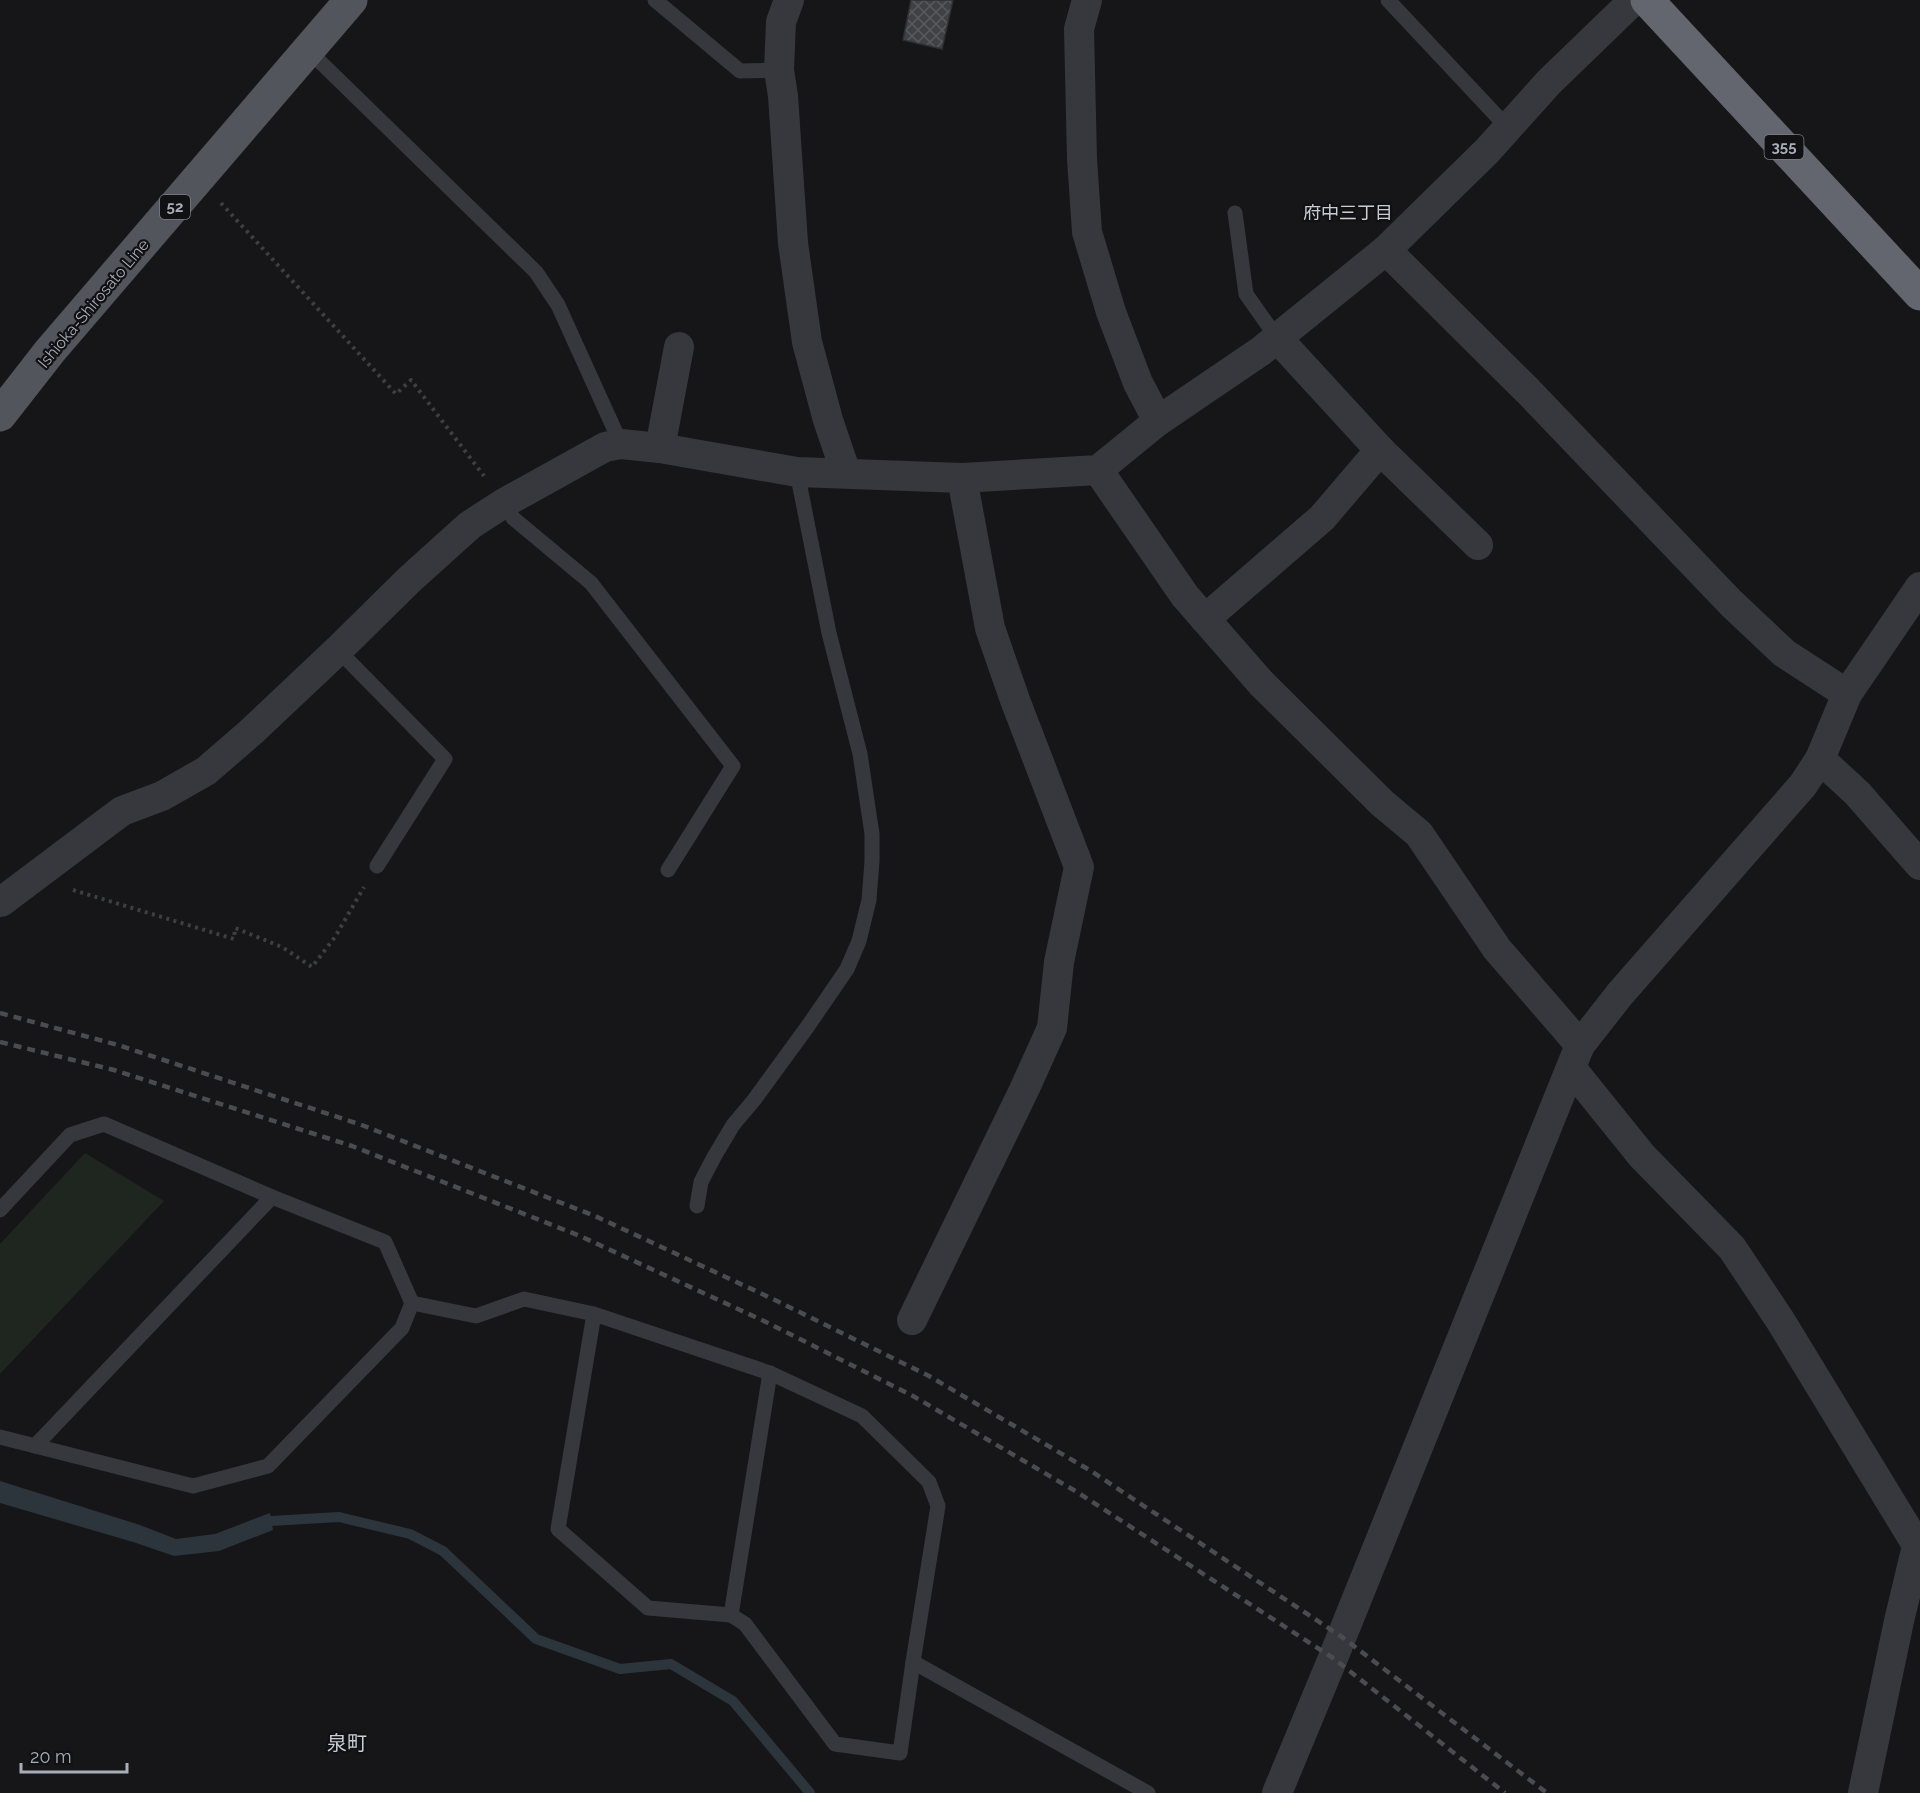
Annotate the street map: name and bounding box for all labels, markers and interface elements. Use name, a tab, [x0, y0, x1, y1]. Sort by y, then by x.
road number: 355	[1764, 135, 1804, 159]
road number: 52	[160, 195, 190, 219]
district label: 府中三丁目	[1303, 202, 1393, 223]
street label: Ishioka-Shirosato Line	[34, 235, 153, 371]
district label: 泉町	[327, 1731, 367, 1755]
scale bar	[21, 1736, 128, 1774]
text: 20 m	[30, 1746, 72, 1767]

